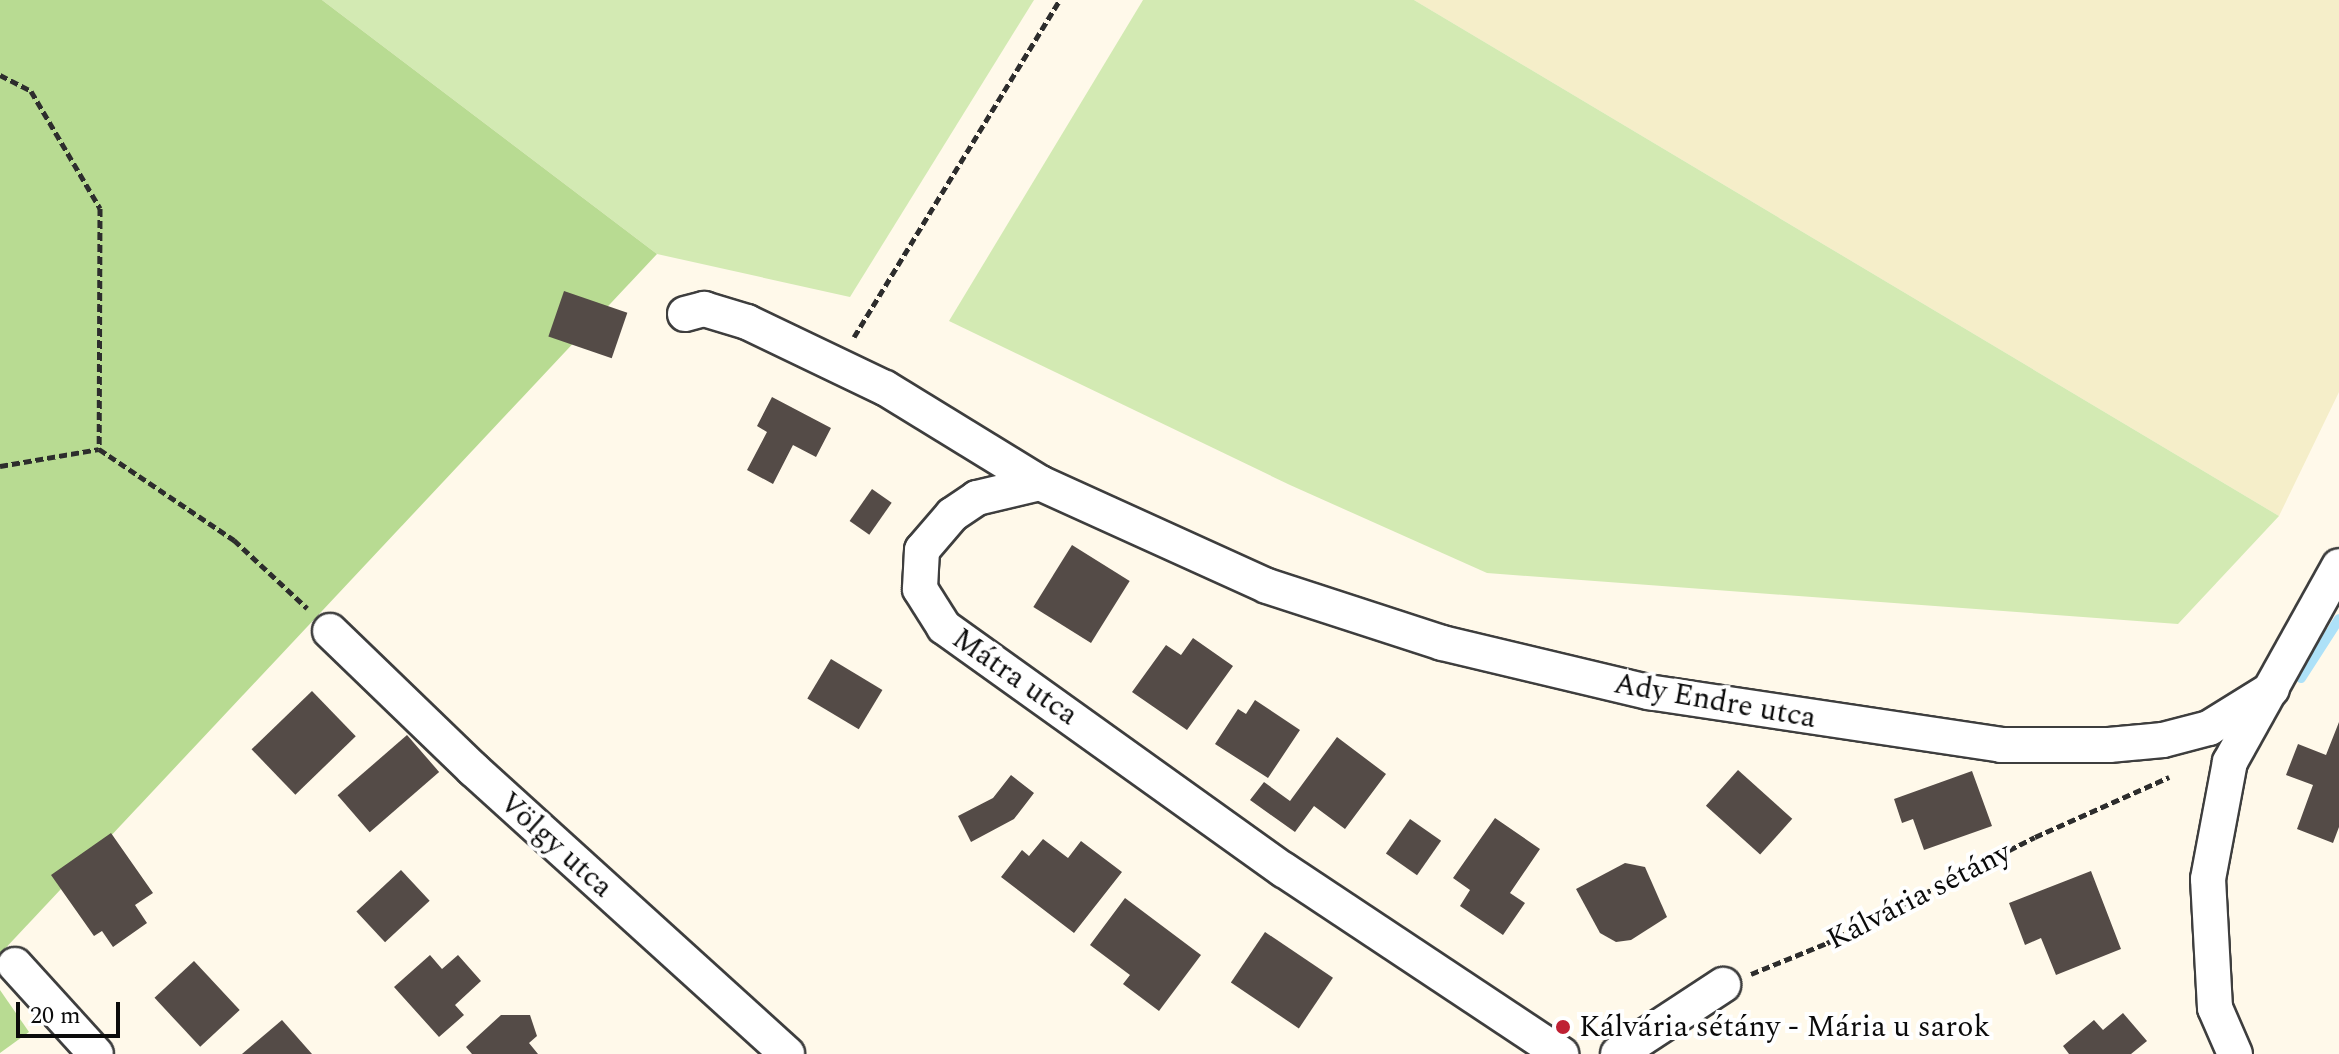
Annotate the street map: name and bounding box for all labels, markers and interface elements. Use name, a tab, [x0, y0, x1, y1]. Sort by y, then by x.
street label: Mátra utca	[945, 621, 1085, 733]
street label: Ady Endre utca	[1611, 665, 1819, 737]
street label: Völgy utca	[492, 785, 620, 905]
street label: Kálvária sétány	[1821, 834, 2017, 958]
scale bar	[20, 986, 124, 1036]
text: 20 m	[30, 998, 81, 1034]
place label: Kálvária sétány - Mária u sarok	[1579, 1009, 1990, 1045]
marker: Kálvária sétány - Mária u sarok	[1554, 1018, 1572, 1036]

